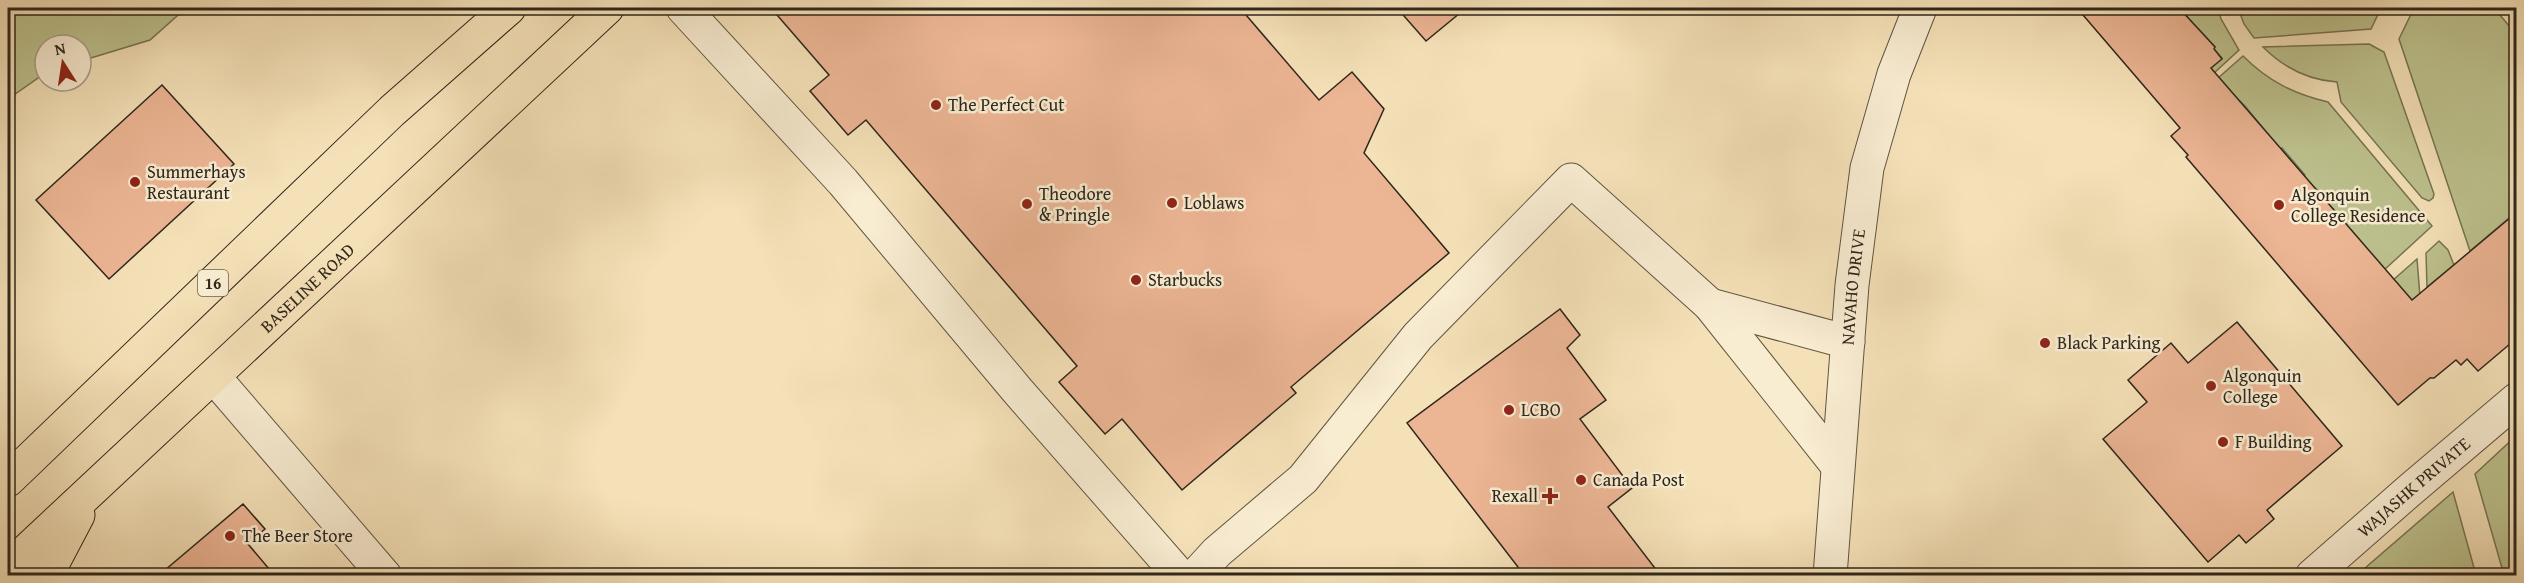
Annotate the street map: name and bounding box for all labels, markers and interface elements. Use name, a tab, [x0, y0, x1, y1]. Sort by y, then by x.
north arrow	[33, 33, 93, 93]
text: N	[52, 35, 68, 61]
place label: The Perfect Cut	[948, 91, 1065, 118]
marker: The Perfect Cut	[929, 98, 943, 112]
place label: Summerhays Restaurant	[147, 158, 246, 206]
marker: Summerhays Restaurant	[128, 175, 142, 189]
place label: Theodore & Pringle	[1039, 180, 1111, 228]
place label: Algonquin College Residence	[2291, 181, 2425, 229]
place label: Loblaws	[1184, 189, 1245, 216]
marker: Loblaws	[1165, 196, 1179, 210]
marker: Theodore & Pringle	[1020, 197, 1034, 211]
marker: Algonquin College Residence	[2272, 198, 2286, 212]
street label: NAVAHO DRIVE	[1833, 227, 1872, 346]
street label: BASELINE ROAD	[254, 236, 361, 339]
place label: Starbucks	[1148, 266, 1222, 293]
road number: 16	[198, 270, 228, 296]
marker: Starbucks	[1129, 273, 1143, 287]
place label: Black Parking	[2057, 329, 2160, 356]
marker: Black Parking	[2038, 336, 2052, 350]
place label: Algonquin College	[2223, 362, 2302, 410]
marker: Algonquin College	[2204, 379, 2218, 393]
place label: LCBO	[1521, 396, 1561, 423]
marker: LCBO	[1502, 403, 1516, 417]
place label: F Building	[2235, 428, 2312, 455]
street label: WAJASHK PRIVATE	[2351, 430, 2476, 543]
marker: F Building	[2216, 435, 2230, 449]
place label: Canada Post	[1593, 466, 1685, 493]
marker: Canada Post	[1574, 473, 1588, 487]
place label: Rexall	[1492, 482, 1538, 509]
marker: Rexall	[1543, 489, 1557, 503]
place label: The Beer Store	[242, 522, 353, 549]
marker: The Beer Store	[223, 529, 237, 543]

